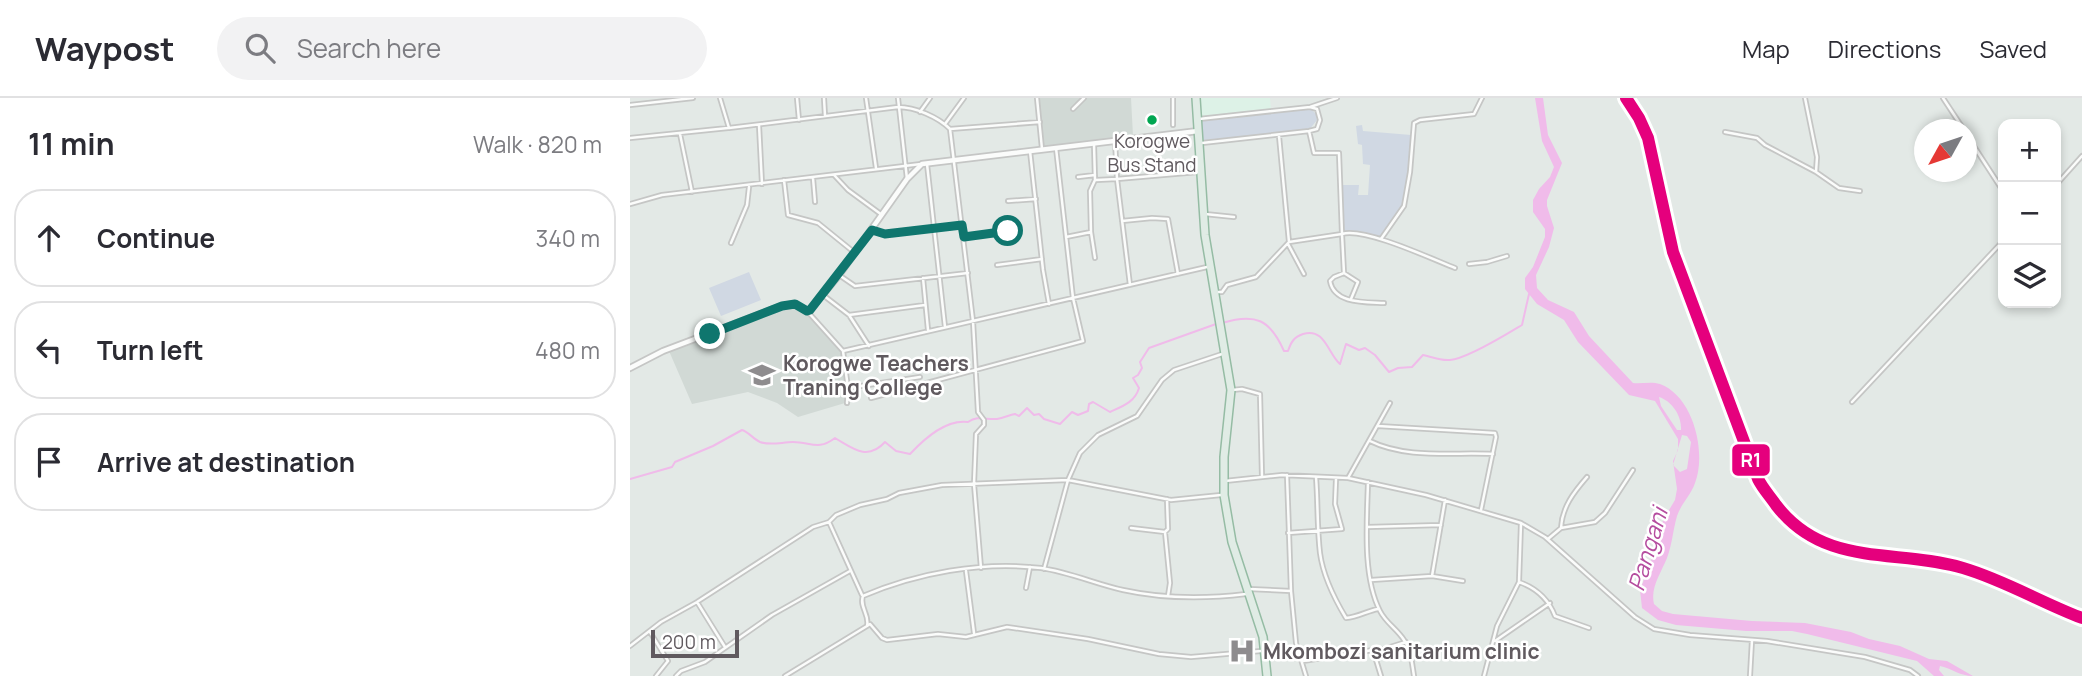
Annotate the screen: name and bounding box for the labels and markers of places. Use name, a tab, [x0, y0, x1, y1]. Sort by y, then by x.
marker: Korogwe Bus Stand	[1145, 113, 1159, 127]
place label: Korogwe Bus Stand	[1107, 128, 1197, 178]
place label: Korogwe Teachers Traning College	[783, 349, 969, 401]
school or university icon: Korogwe Teachers Traning College	[747, 360, 777, 390]
hospital icon: Mkombozi sanitarium clinic	[1227, 636, 1257, 666]
place label: Mkombozi sanitarium clinic	[1263, 637, 1540, 665]

